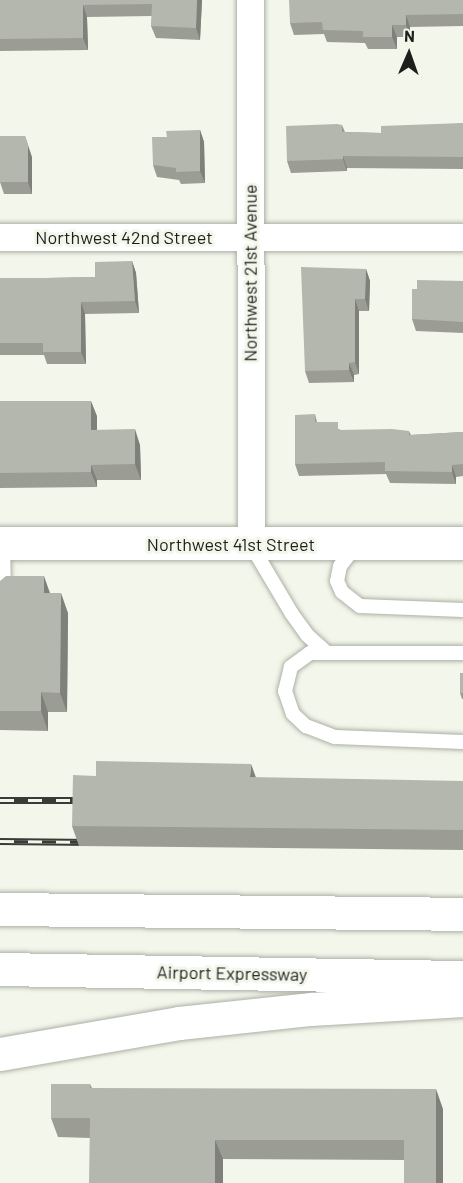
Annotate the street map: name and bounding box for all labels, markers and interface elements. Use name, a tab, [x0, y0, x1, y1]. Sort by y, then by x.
north arrow	[379, 24, 439, 84]
text: N	[404, 26, 415, 45]
street label: Northwest 21st Avenue	[239, 184, 261, 362]
street label: Northwest 42nd Street	[35, 226, 213, 248]
street label: Northwest 41st Street	[147, 533, 315, 555]
street label: Airport Expressway	[157, 961, 307, 985]

